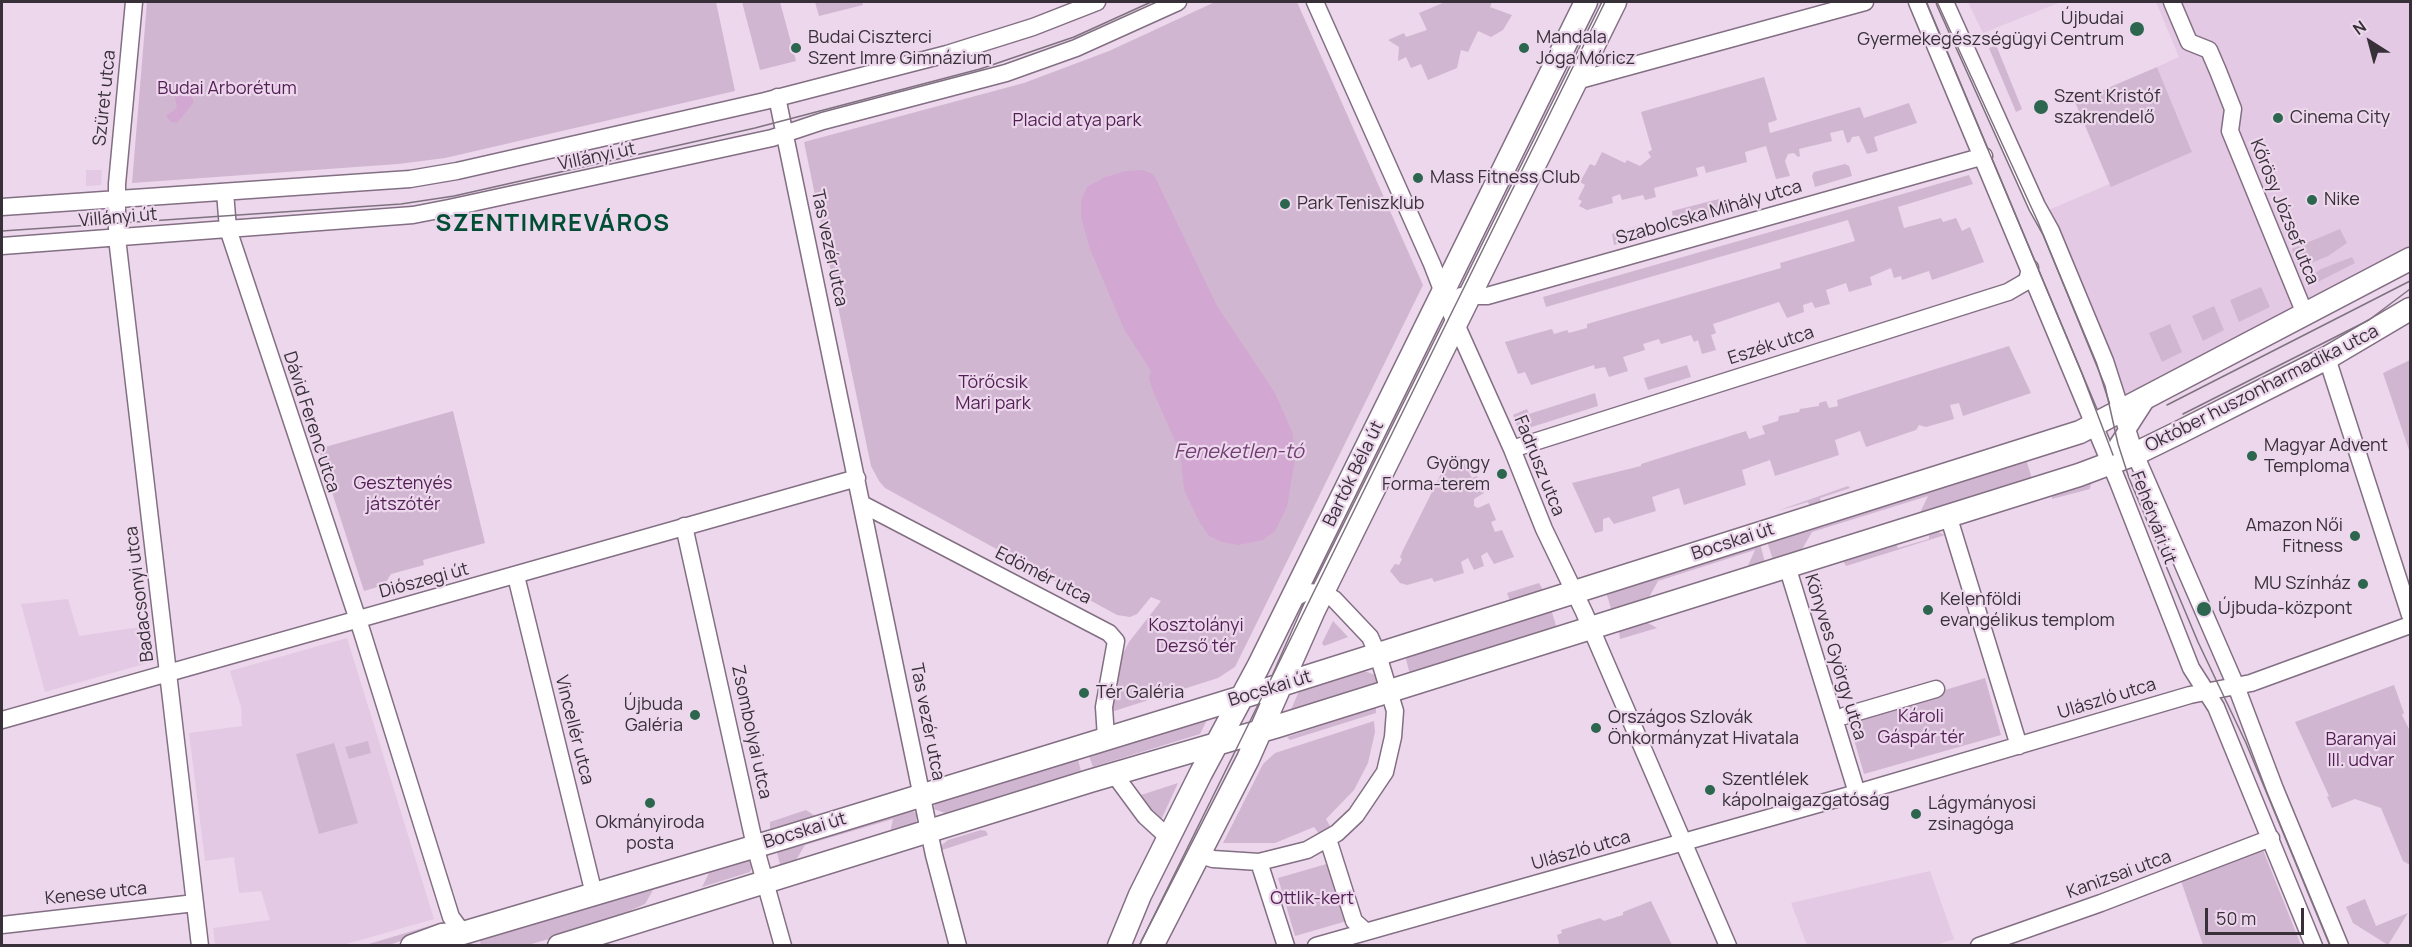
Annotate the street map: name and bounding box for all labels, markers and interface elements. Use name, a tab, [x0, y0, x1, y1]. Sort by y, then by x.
place label: Újbudai Gyermekegészségügyi Centrum	[1857, 8, 2124, 50]
north arrow	[2340, 12, 2400, 72]
text: N	[2348, 15, 2371, 40]
marker: Újbudai Gyermekegészségügyi Centrum	[2128, 20, 2146, 38]
place label: Budai Ciszterci Szent Imre Gimnázium	[808, 27, 992, 70]
place label: Mandala Jóga Móricz	[1536, 27, 1635, 70]
marker: Budai Ciszterci Szent Imre Gimnázium	[789, 41, 803, 55]
marker: Mandala Jóga Móricz	[1517, 41, 1531, 55]
street label: Szüret utca	[89, 49, 121, 147]
park label: Budai Arborétum	[157, 78, 297, 100]
place label: Szent Kristóf szakrendelő	[2054, 86, 2160, 128]
marker: Szent Kristóf szakrendelő	[2032, 98, 2050, 116]
place label: Cinema City	[2290, 107, 2390, 129]
park label: Placid atya park	[1013, 110, 1141, 132]
marker: Cinema City	[2271, 111, 2285, 125]
street label: Kőrösy József utca	[2245, 136, 2323, 288]
street label: Villányi út	[556, 138, 638, 176]
place label: Mass Fitness Club	[1430, 167, 1580, 189]
marker: Mass Fitness Club	[1411, 171, 1425, 185]
street label: Szabolcska Mihály utca	[1614, 176, 1804, 250]
street label: Tas vezér utca	[806, 188, 852, 308]
place label: Nike	[2324, 189, 2360, 211]
place label: Park Teniszklub	[1297, 193, 1424, 215]
marker: Nike	[2305, 193, 2319, 207]
marker: Park Teniszklub	[1278, 197, 1292, 211]
street label: Villányi út	[78, 204, 158, 232]
district label: SZENTIMREVÁROS	[435, 210, 671, 238]
street label: Október huszonharmadika utca	[2142, 321, 2382, 457]
street label: Eszék utca	[1725, 322, 1817, 370]
street label: Dávid Ferenc utca	[278, 349, 344, 495]
park label: Törőcsik Mari park	[955, 372, 1031, 415]
street label: Fadrusz utca	[1509, 413, 1569, 519]
street label: Bartók Béla út	[1319, 418, 1389, 530]
place label: Magyar Advent Temploma	[2264, 435, 2388, 478]
water label: Feneketlen-tó	[1174, 440, 1304, 464]
marker: Magyar Advent Temploma	[2245, 449, 2259, 463]
place label: Gyöngy Forma-terem	[1382, 453, 1490, 496]
marker: Gyöngy Forma-terem	[1495, 467, 1509, 481]
street label: Fehérvári út	[2125, 468, 2181, 568]
park label: Gesztenyés játszótér	[353, 473, 453, 516]
place label: Amazon Női Fitness	[2245, 515, 2343, 558]
street label: Bocskai út	[1689, 518, 1777, 566]
street label: Badacsonyi utca	[121, 525, 159, 663]
marker: Amazon Női Fitness	[2348, 529, 2362, 543]
street label: Edömér utca	[991, 543, 1095, 609]
street label: Diószegi út	[377, 559, 471, 603]
street label: Könyves György utca	[1799, 571, 1871, 743]
place label: MU Színház	[2254, 573, 2351, 595]
marker: MU Színház	[2356, 577, 2370, 591]
place label: Kelenföldi evangélikus templom	[1940, 589, 2115, 632]
place label: Újbuda-központ	[2218, 598, 2352, 620]
marker: Újbuda-központ	[2195, 600, 2213, 618]
marker: Kelenföldi evangélikus templom	[1921, 603, 1935, 617]
park label: Kosztolányi Dezső tér	[1148, 615, 1244, 658]
street label: Tas vezér utca	[905, 662, 949, 782]
street label: Zsombolyai utca	[726, 663, 776, 801]
street label: Bocskai út	[1226, 666, 1314, 712]
street label: Vincellér utca	[550, 673, 598, 787]
street label: Ulászló utca	[2055, 674, 2159, 724]
place label: Tér Galéria	[1096, 682, 1184, 704]
marker: Tér Galéria	[1077, 686, 1091, 700]
place label: Újbuda Galéria	[624, 694, 683, 736]
park label: Károli Gáspár tér	[1877, 706, 1965, 748]
place label: Országos Szlovák Önkormányzat Hivatala	[1608, 707, 1799, 750]
marker: Újbuda Galéria	[688, 708, 702, 722]
marker: Országos Szlovák Önkormányzat Hivatala	[1589, 721, 1603, 735]
park label: Baranyai III. udvar	[2326, 729, 2396, 771]
place label: Szentlélek kápolnaigazgatóság	[1722, 769, 1890, 812]
marker: Szentlélek kápolnaigazgatóság	[1703, 783, 1717, 797]
place label: Lágymányosi zsinagóga	[1928, 793, 2036, 836]
marker: Okmányiroda posta	[643, 796, 657, 810]
marker: Lágymányosi zsinagóga	[1909, 807, 1923, 821]
street label: Bocskai út	[761, 808, 849, 854]
place label: Okmányiroda posta	[596, 812, 704, 854]
street label: Ulászló utca	[1529, 827, 1633, 875]
street label: Kanizsai utca	[2064, 846, 2174, 904]
street label: Kenese utca	[44, 878, 148, 910]
park label: Ottlik-kert	[1270, 888, 1354, 910]
scale bar	[2208, 896, 2307, 934]
text: 50 m	[2216, 906, 2256, 930]

